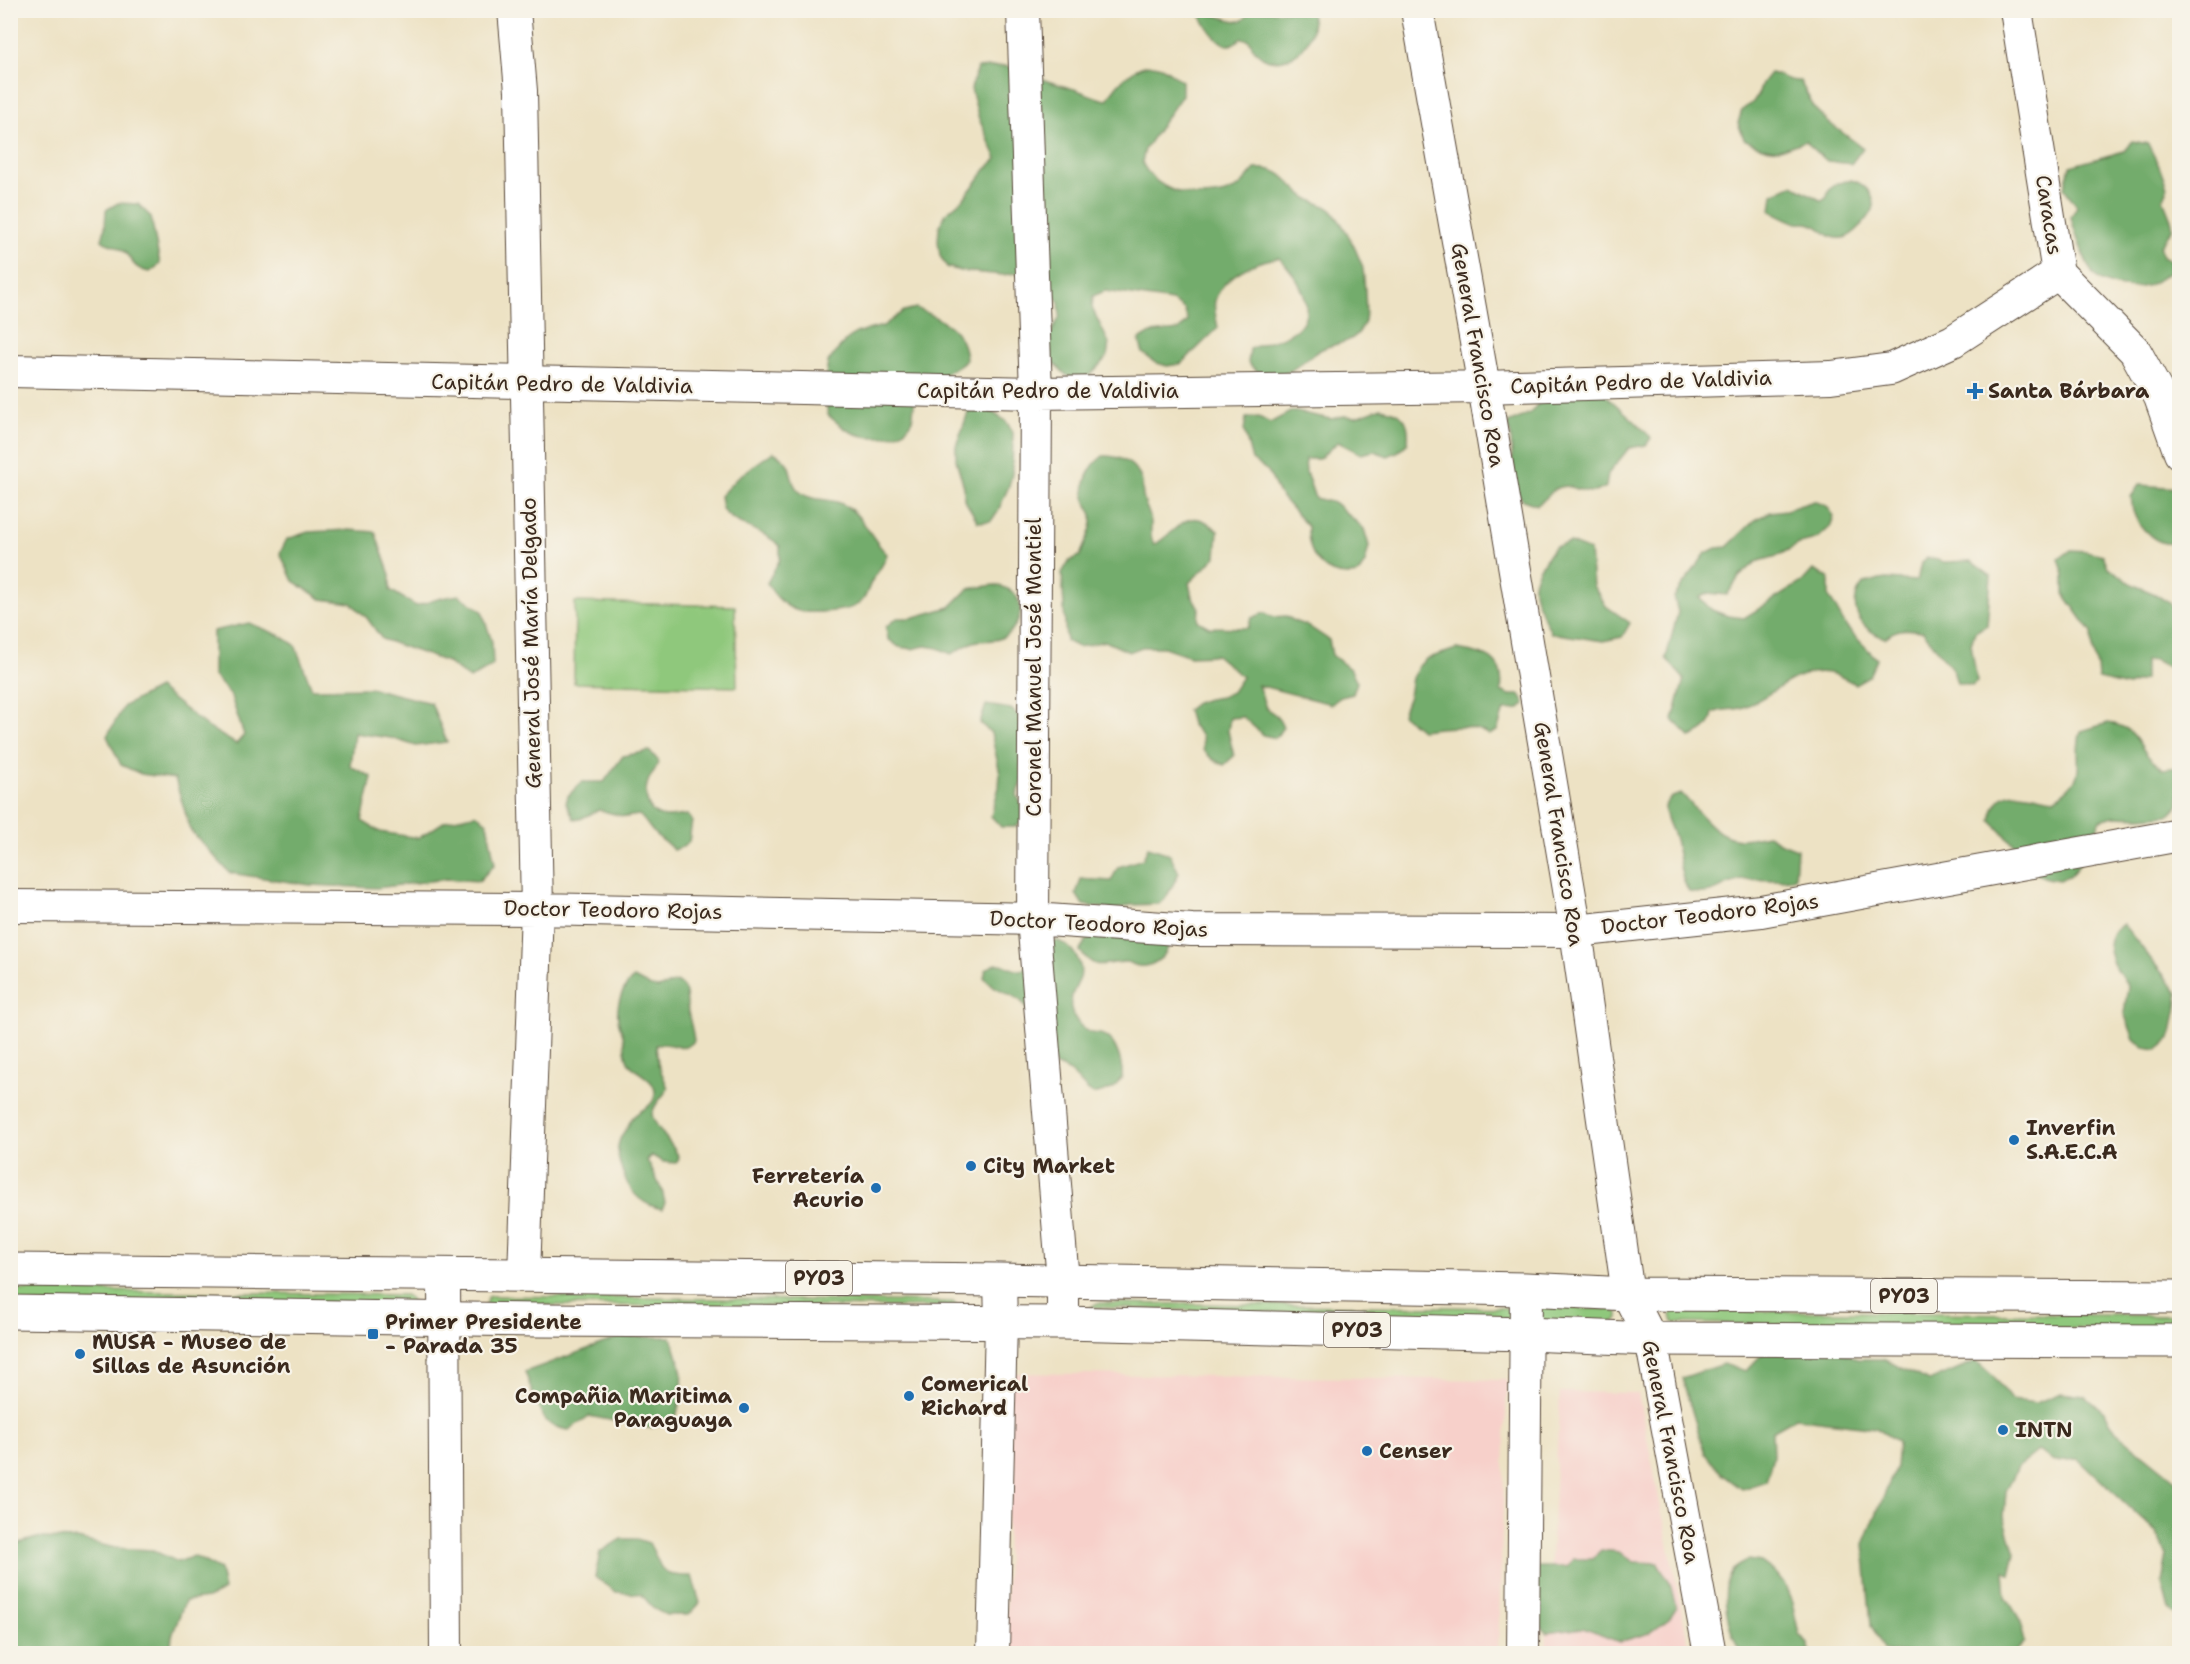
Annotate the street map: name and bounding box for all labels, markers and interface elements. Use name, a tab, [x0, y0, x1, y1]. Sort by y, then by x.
street label: Caracas	[2029, 173, 2069, 257]
street label: General Francisco Roa	[1444, 241, 1512, 469]
street label: Capitán Pedro de Valdivia	[1510, 363, 1772, 401]
street label: Capitán Pedro de Valdivia	[431, 368, 693, 400]
street label: Capitán Pedro de Valdivia	[917, 377, 1179, 405]
place label: Santa Bárbara	[1988, 377, 2150, 405]
marker: Santa Bárbara	[1966, 382, 1984, 400]
street label: General José María Delgado	[514, 497, 548, 789]
street label: Coronel Manuel José Montiel	[1020, 517, 1048, 817]
street label: General Francisco Roa	[1527, 720, 1591, 948]
street label: Doctor Teodoro Rojas	[1600, 887, 1820, 941]
street label: Doctor Teodoro Rojas	[503, 894, 723, 926]
street label: Doctor Teodoro Rojas	[989, 904, 1209, 944]
place label: Inverfin S.A.E.C.A	[2026, 1114, 2118, 1166]
marker: Inverfin S.A.E.C.A	[2007, 1133, 2021, 1147]
place label: City Market	[983, 1152, 1115, 1180]
marker: City Market	[964, 1159, 978, 1173]
place label: Ferretería Acurio	[752, 1162, 865, 1214]
marker: Ferretería Acurio	[869, 1181, 883, 1195]
road number: PY03	[786, 1261, 852, 1295]
road number: PY03	[1871, 1279, 1937, 1313]
place label: Primer Presidente - Parada 35	[385, 1308, 582, 1360]
road number: PY03	[1324, 1313, 1390, 1347]
marker: Primer Presidente - Parada 35	[366, 1327, 380, 1341]
place label: MUSA - Museo de Sillas de Asunción	[92, 1328, 290, 1380]
street label: General Francisco Roa	[1636, 1338, 1706, 1566]
marker: MUSA - Museo de Sillas de Asunción	[73, 1347, 87, 1361]
place label: Comerical Richard	[921, 1370, 1028, 1422]
place label: Compañia Maritima Paraguaya	[515, 1382, 733, 1434]
marker: Comerical Richard	[902, 1389, 916, 1403]
marker: Compañia Maritima Paraguaya	[737, 1401, 751, 1415]
place label: INTN	[2015, 1416, 2073, 1444]
marker: INTN	[1996, 1423, 2010, 1437]
place label: Censer	[1379, 1437, 1453, 1465]
marker: Censer	[1360, 1444, 1374, 1458]

